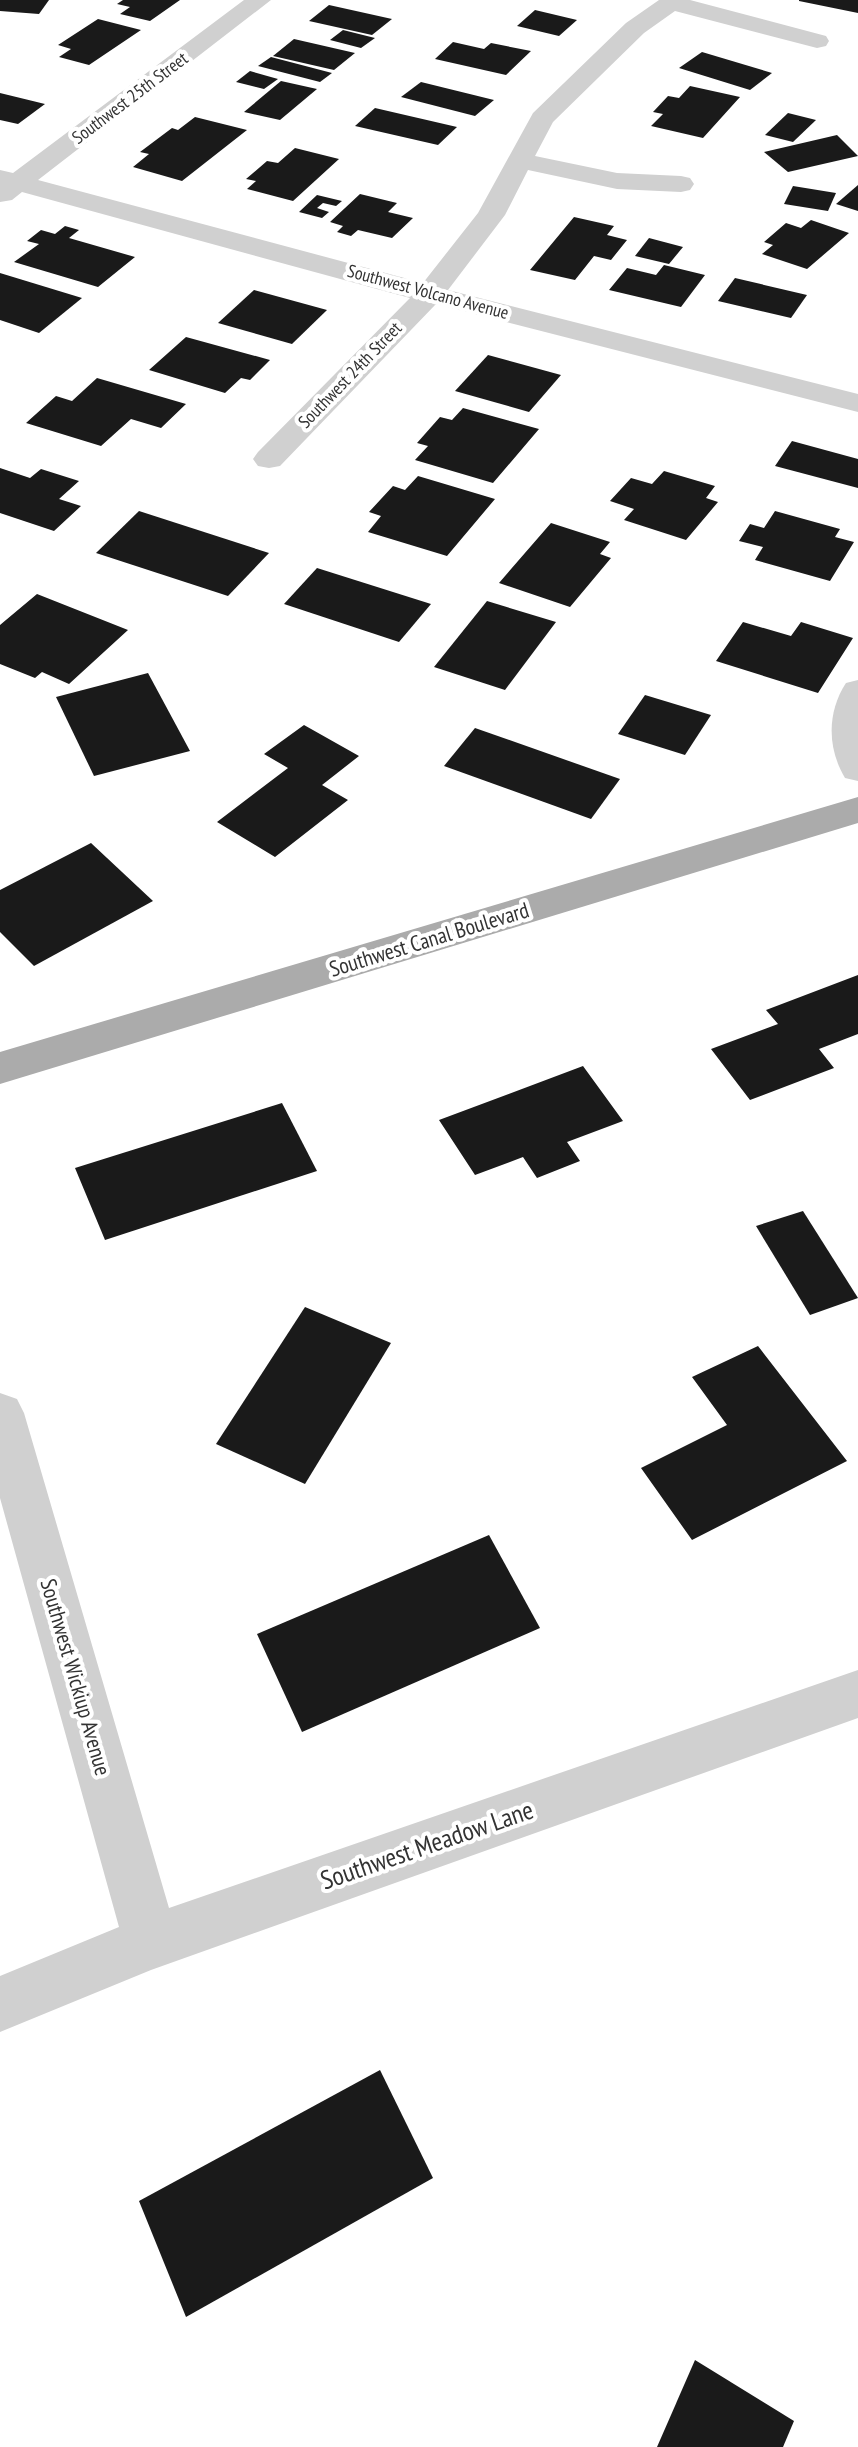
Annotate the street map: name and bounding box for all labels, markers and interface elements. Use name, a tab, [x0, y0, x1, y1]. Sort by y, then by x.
street label: Southwest 25th Street	[67, 47, 192, 149]
street label: Southwest Volcano Avenue	[345, 259, 511, 324]
street label: Southwest 24th Street	[293, 317, 406, 433]
street label: Southwest Canal Boulevard	[326, 895, 532, 983]
street label: Southwest Wickiup Avenue	[35, 1575, 117, 1779]
street label: Southwest Meadow Lane	[316, 1793, 538, 1896]

